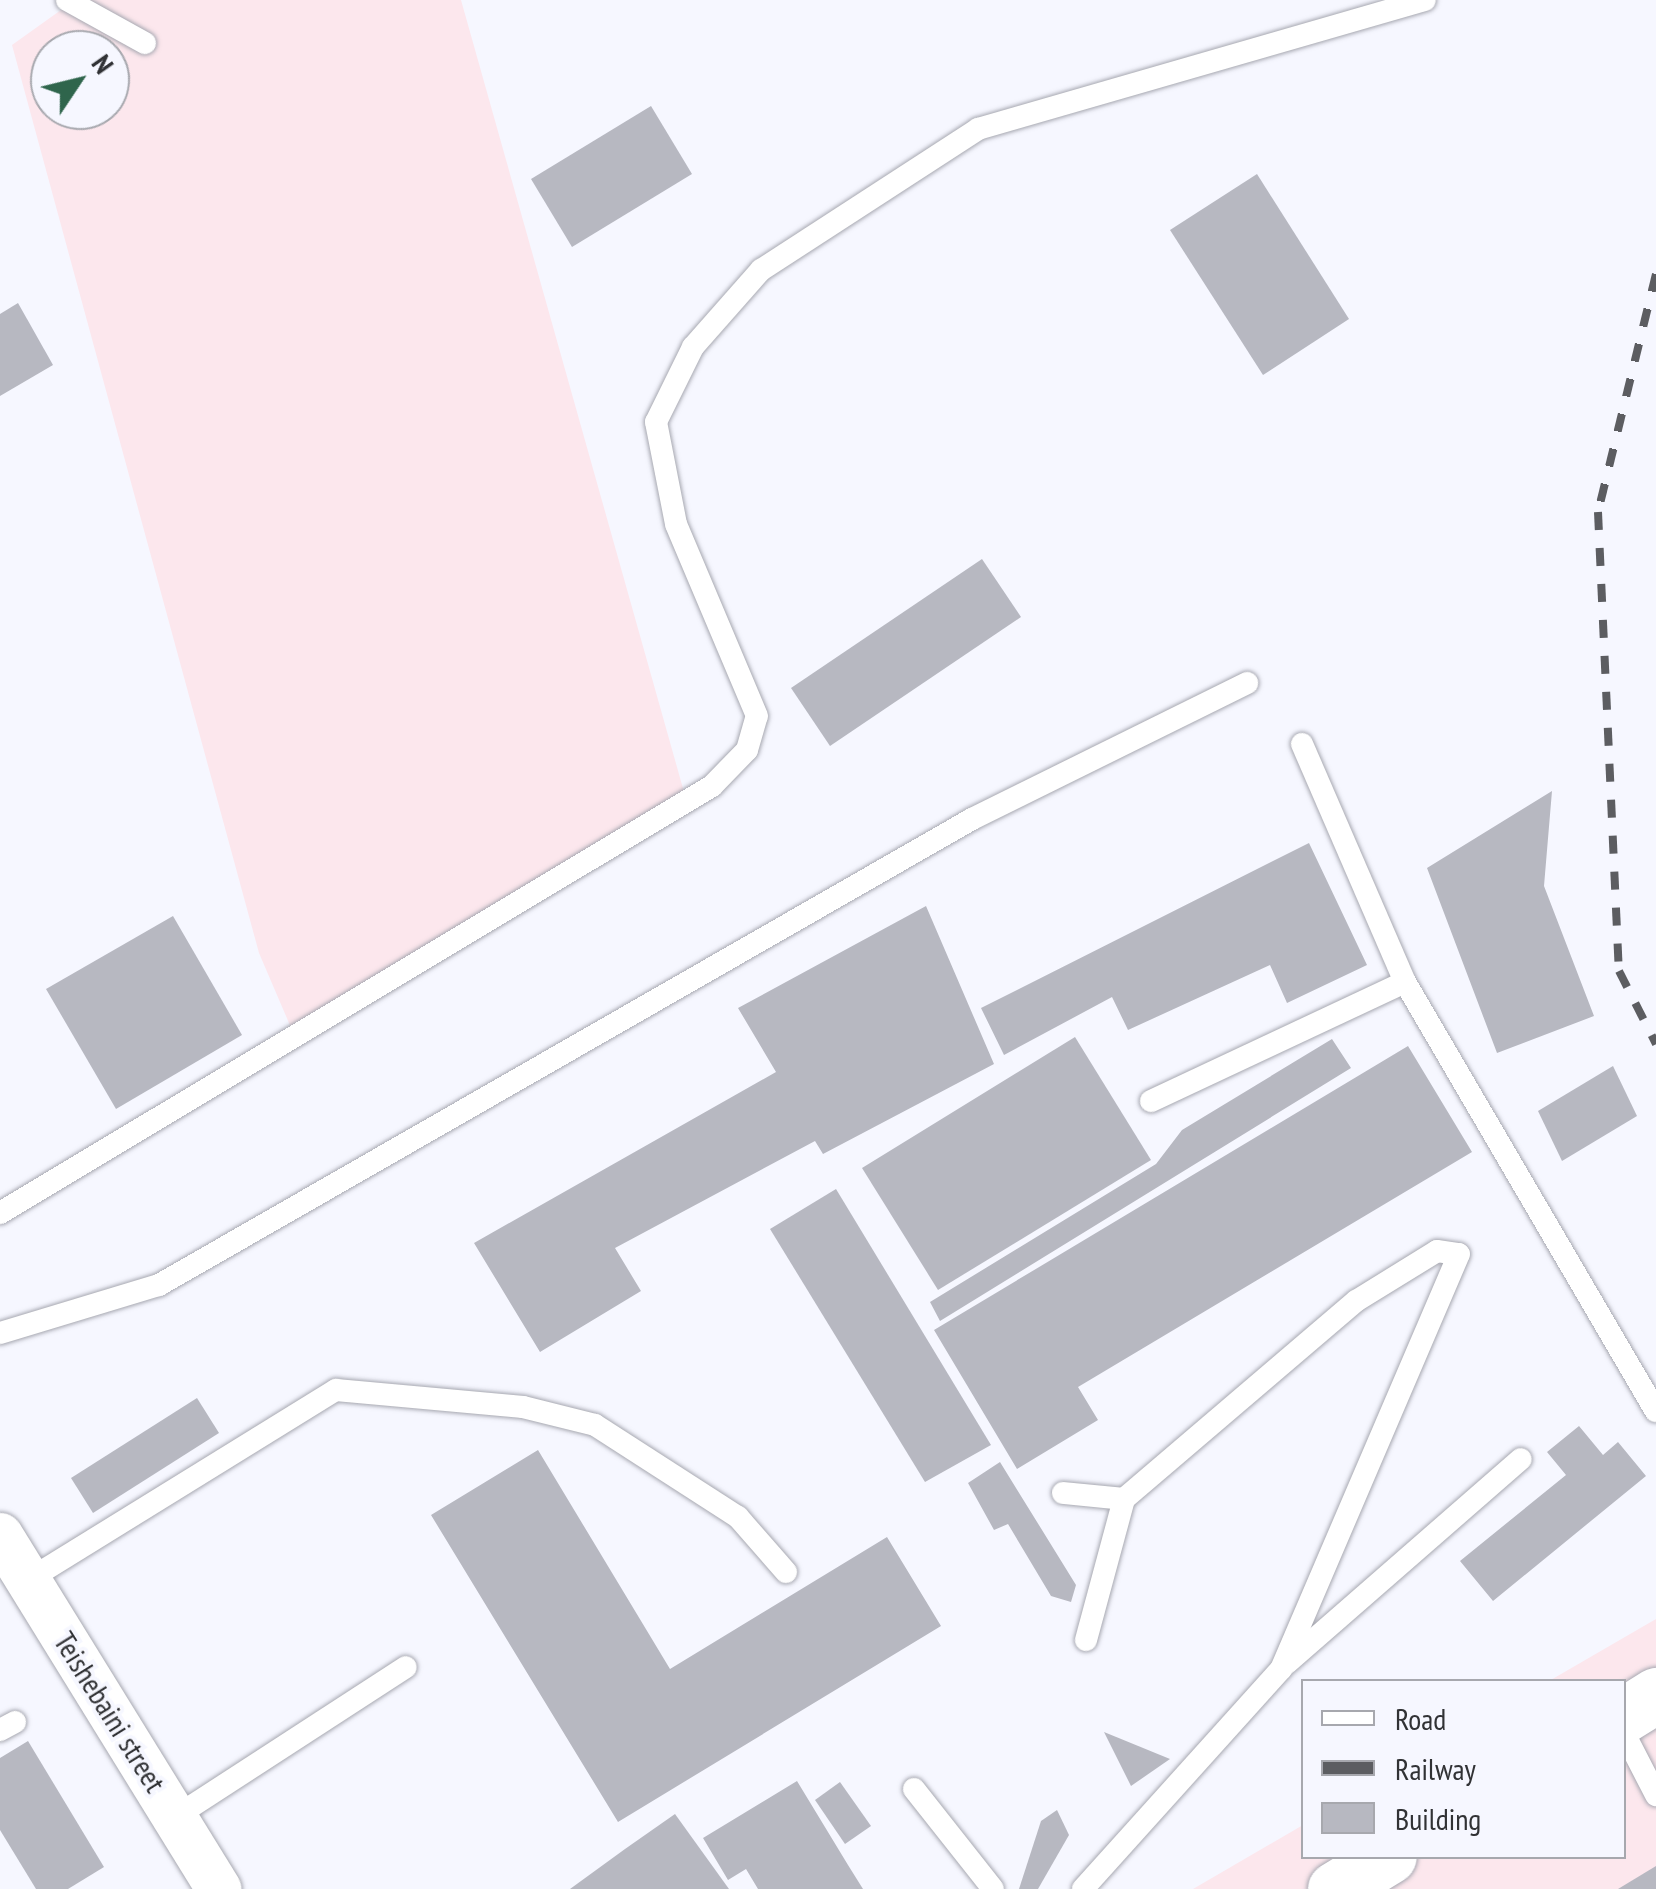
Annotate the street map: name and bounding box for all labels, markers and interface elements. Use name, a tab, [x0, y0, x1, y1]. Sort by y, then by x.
north arrow	[30, 30, 130, 130]
text: N	[84, 47, 123, 80]
street label: Teishebaini street	[47, 1625, 173, 1799]
legend	[1301, 1679, 1626, 1859]
text: Road	[1395, 1699, 1446, 1738]
text: Railway	[1395, 1749, 1476, 1788]
text: Building	[1395, 1799, 1481, 1838]

